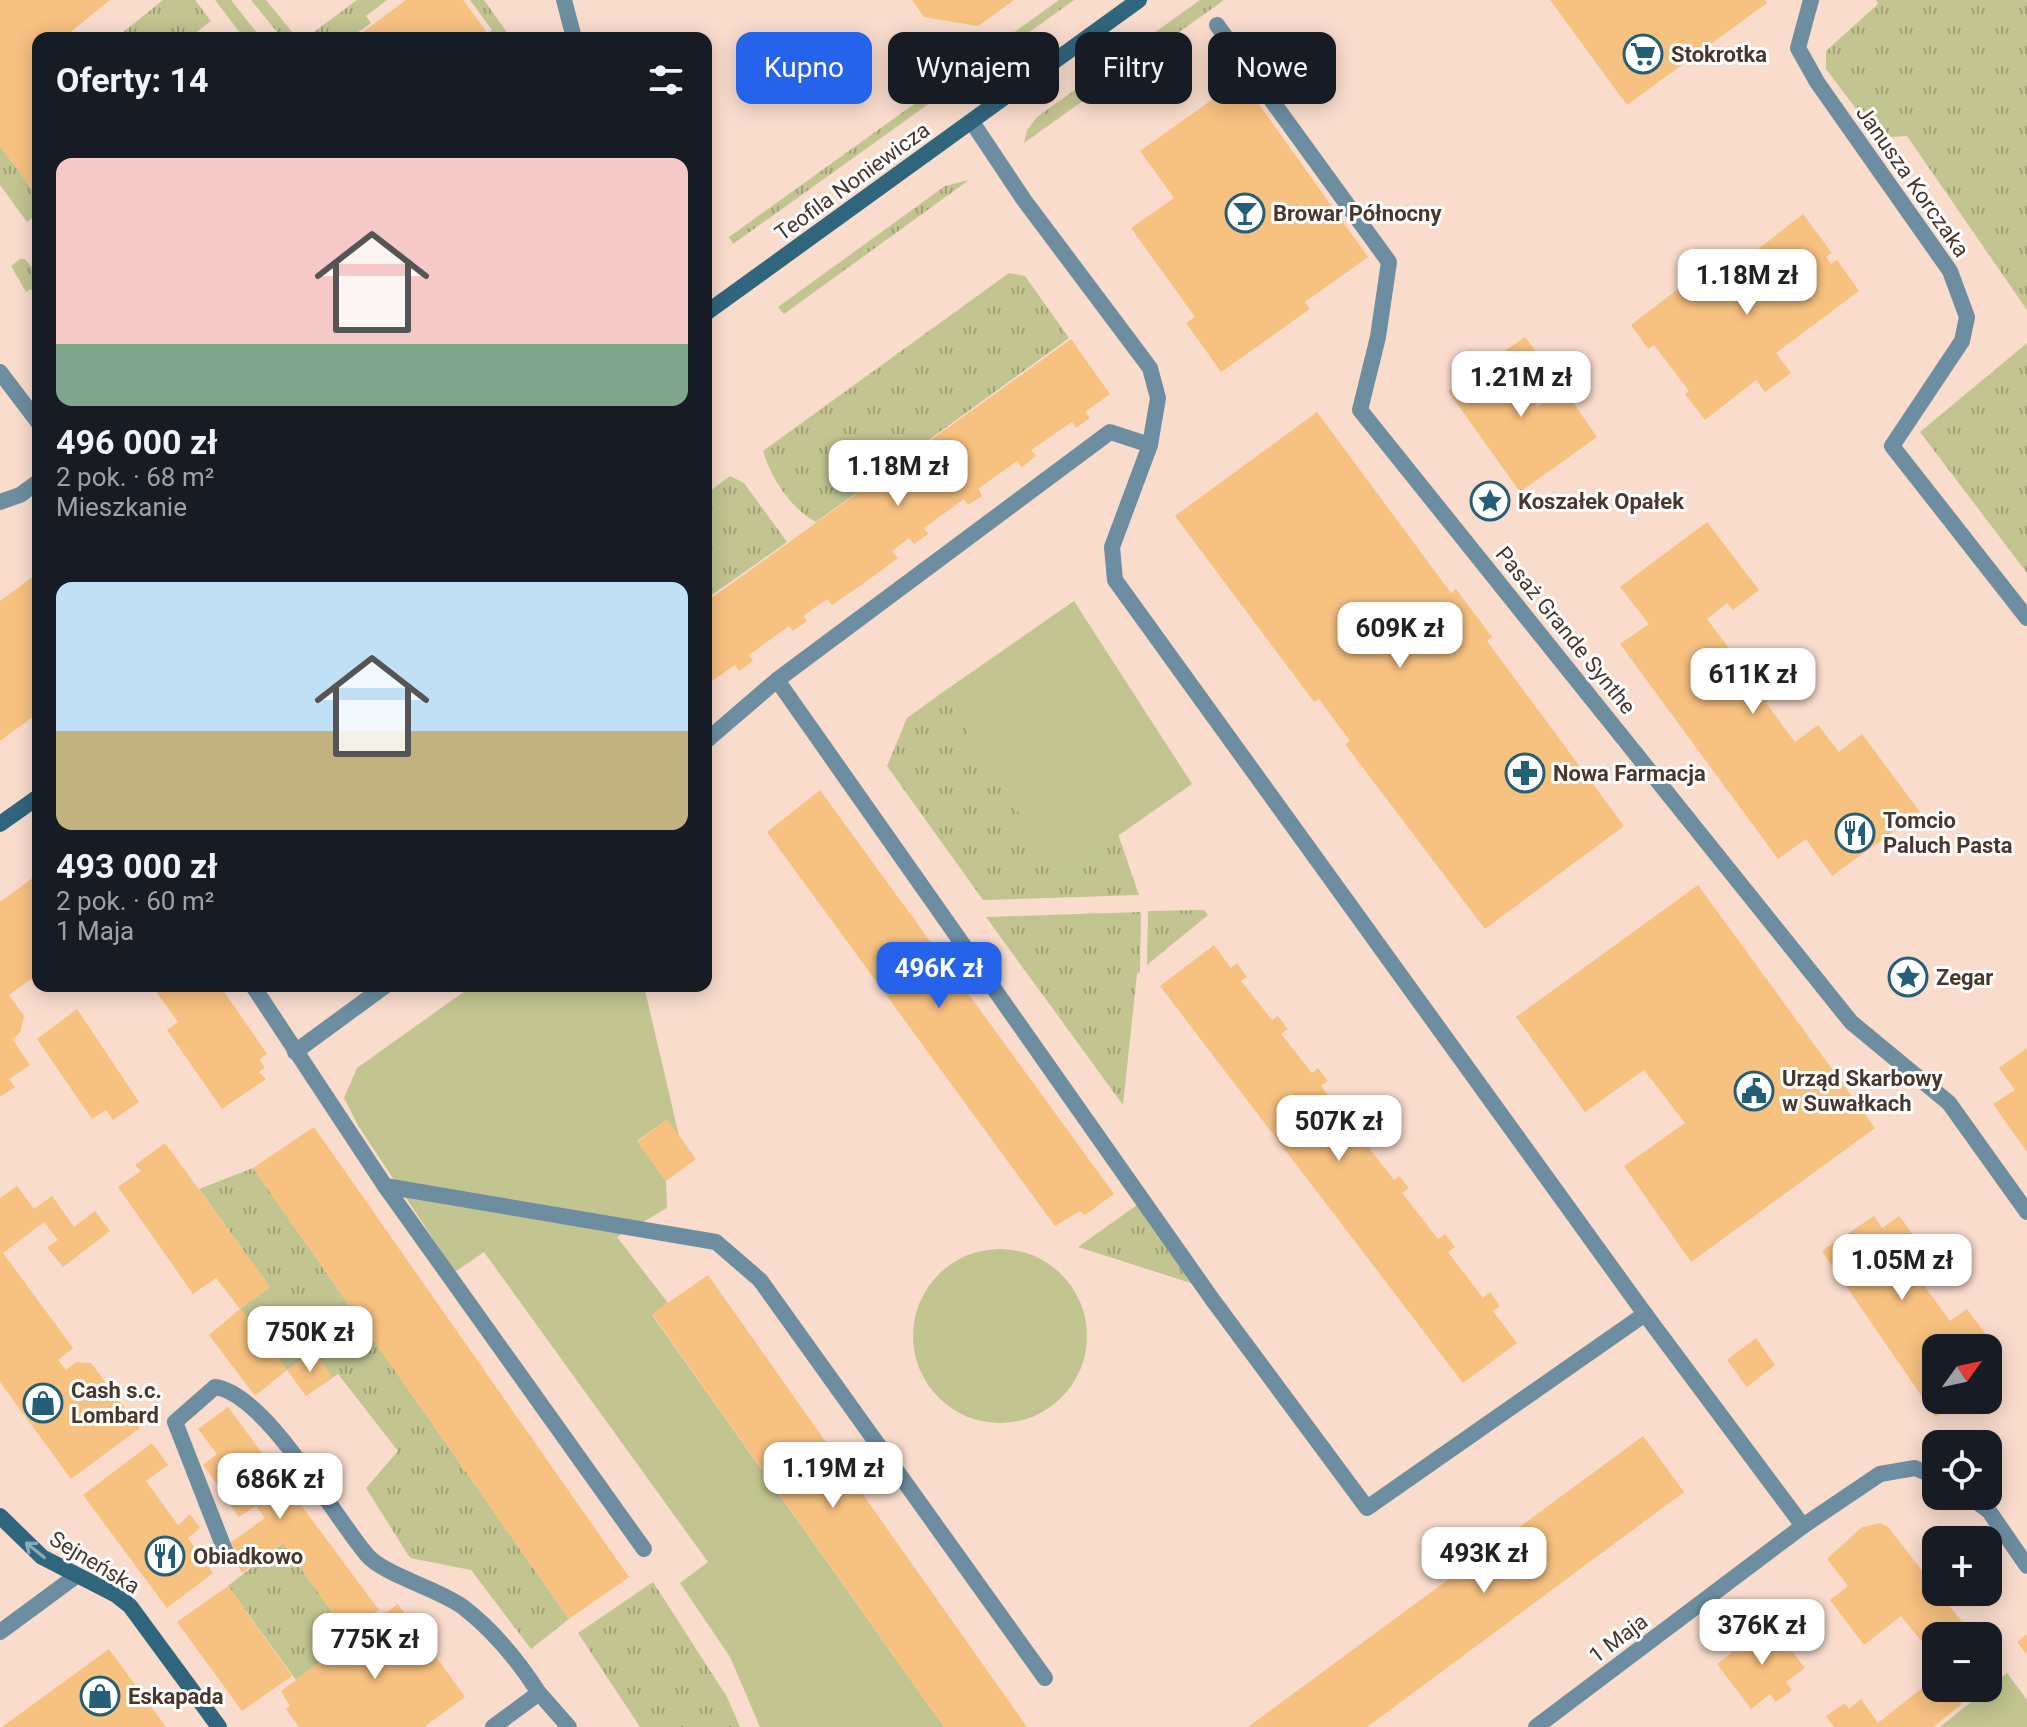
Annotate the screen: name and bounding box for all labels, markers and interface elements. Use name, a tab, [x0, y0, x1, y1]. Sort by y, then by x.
chip: Kupno	[736, 32, 872, 104]
chip: Wynajem	[888, 32, 1059, 104]
chip: Filtry	[1075, 32, 1192, 104]
chip: Nowe	[1208, 32, 1336, 104]
supermarket icon: Stokrotka	[1622, 33, 1664, 75]
place label: Stokrotka	[1671, 42, 1767, 67]
icon: filters	[644, 58, 688, 102]
text: Oferty: 14	[56, 60, 209, 100]
street label: Janusza Korczaka	[1851, 101, 1974, 262]
street label: Teofila Noniewicza	[770, 117, 934, 246]
bar icon: Browar Północny	[1224, 192, 1266, 234]
place label: Browar Północny	[1273, 201, 1442, 226]
icon: home	[300, 210, 444, 354]
pin: 1.18M zł	[1664, 249, 1830, 317]
text: 1.18M zł	[1696, 260, 1798, 290]
pin: 1.21M zł	[1438, 351, 1604, 419]
text: 1.21M zł	[1470, 362, 1572, 392]
text: 496 000 zł	[56, 422, 218, 462]
pin: 1.18M zł	[815, 440, 981, 508]
text: 1.18M zł	[847, 451, 949, 481]
text: 2 pok. · 68 m²	[56, 462, 214, 492]
place icon: Koszałek Opałek	[1469, 480, 1511, 522]
place label: Koszałek Opałek	[1518, 489, 1684, 514]
text: Mieszkanie	[56, 492, 187, 522]
street label: Pasaż Grande Synthe	[1491, 542, 1641, 719]
pin: 609K zł	[1326, 602, 1474, 670]
text: 609K zł	[1356, 613, 1444, 643]
icon: home	[300, 634, 444, 778]
pin: 611K zł	[1679, 648, 1827, 716]
text: 611K zł	[1709, 659, 1797, 689]
pharmacy icon: Nowa Farmacja	[1504, 752, 1546, 794]
place label: Nowa Farmacja	[1553, 761, 1706, 786]
place label: Tomcio Paluch Pasta	[1883, 808, 2013, 858]
restaurant icon: Tomcio Paluch Pasta	[1834, 812, 1876, 854]
text: 493 000 zł	[56, 846, 218, 886]
text: 2 pok. · 60 m²	[56, 886, 214, 916]
text: 1 Maja	[56, 916, 134, 946]
pin: 496K zł	[865, 942, 1013, 1010]
text: 496K zł	[895, 953, 983, 983]
place icon: Zegar	[1887, 956, 1929, 998]
place label: Zegar	[1936, 965, 1993, 990]
place label: Urząd Skarbowy w Suwałkach	[1782, 1066, 1943, 1116]
public building icon: Urząd Skarbowy w Suwałkach	[1733, 1070, 1775, 1112]
pin: 507K zł	[1265, 1095, 1413, 1163]
text: 507K zł	[1295, 1106, 1383, 1136]
pin: 1.05M zł	[1819, 1234, 1985, 1302]
text: 1.05M zł	[1851, 1245, 1953, 1275]
pin: 750K zł	[236, 1306, 384, 1374]
text: 750K zł	[266, 1317, 354, 1347]
north arrow	[1922, 1334, 2002, 1414]
map controls	[1922, 1334, 2002, 1702]
place label: Cash s.c. Lombard	[71, 1378, 162, 1428]
shop icon: Cash s.c. Lombard	[22, 1382, 64, 1424]
button: locate	[1922, 1430, 2002, 1510]
pin: 1.19M zł	[750, 1442, 916, 1510]
pin: 686K zł	[206, 1453, 354, 1521]
text: 1.19M zł	[782, 1453, 884, 1483]
text: 686K zł	[236, 1464, 324, 1494]
street label: Sejneńska	[45, 1526, 144, 1599]
button: +	[1922, 1526, 2002, 1606]
pin: 493K zł	[1410, 1527, 1558, 1595]
restaurant icon: Obiadkowo	[144, 1535, 186, 1577]
text: 493K zł	[1440, 1538, 1528, 1568]
one-way arrow	[25, 1541, 45, 1559]
place label: Obiadkowo	[193, 1544, 303, 1569]
pin: 376K zł	[1688, 1599, 1836, 1667]
street label: 1 Maja	[1584, 1608, 1652, 1668]
text: 376K zł	[1718, 1610, 1806, 1640]
pin: 775K zł	[301, 1613, 449, 1681]
button: −	[1922, 1622, 2002, 1702]
text: 775K zł	[331, 1624, 419, 1654]
shop icon: Eskapada	[79, 1675, 121, 1717]
place label: Eskapada	[128, 1684, 224, 1709]

